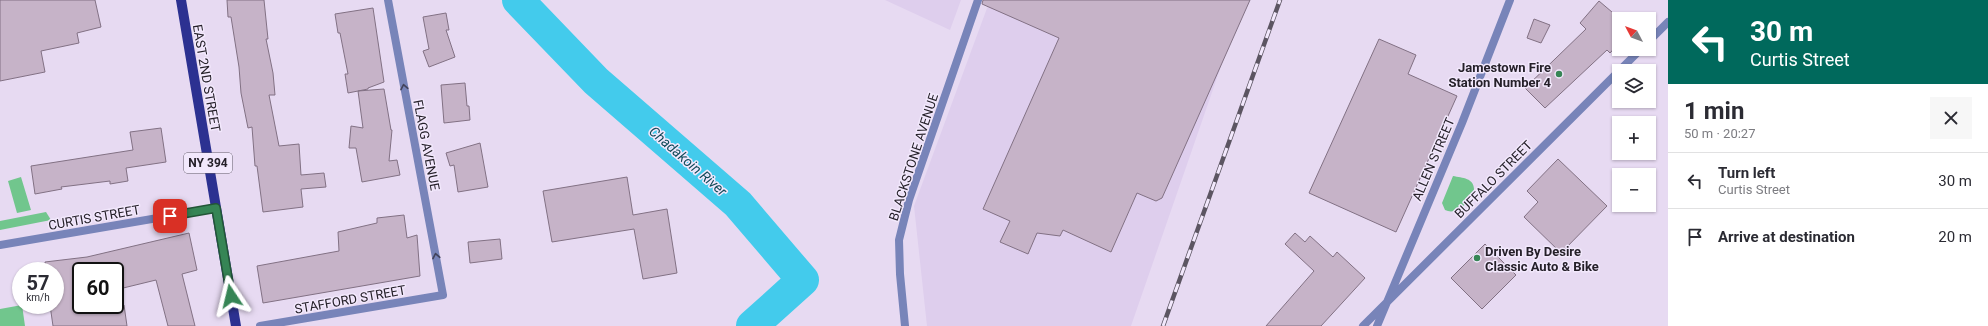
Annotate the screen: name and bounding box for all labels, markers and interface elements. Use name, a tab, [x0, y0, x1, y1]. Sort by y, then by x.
north arrow	[1612, 12, 1656, 56]
map controls	[1612, 12, 1656, 212]
text: 30 m	[1750, 15, 1813, 48]
icon: left	[1684, 16, 1736, 68]
street label: EAST 2ND STREET	[190, 23, 223, 133]
text: Curtis Street	[1750, 49, 1850, 70]
place label: Jamestown Fire Station Number 4	[1448, 60, 1552, 90]
button: layers	[1612, 64, 1656, 108]
marker: Jamestown Fire Station Number 4	[1554, 69, 1564, 79]
one-way arrow	[400, 84, 408, 91]
street label: BLACKSTONE AVENUE	[886, 92, 941, 223]
text: 1 min	[1684, 97, 1744, 125]
button: close	[1930, 97, 1972, 139]
street label: FLAGG AVENUE	[410, 98, 443, 192]
street label: ALLEN STREET	[1409, 115, 1458, 203]
button: +	[1612, 116, 1656, 160]
water label: Chadakoin River	[646, 123, 730, 199]
text: 50 m · 20:27	[1684, 126, 1755, 141]
street label: BUFFALO STREET	[1452, 137, 1535, 221]
road number: NY 394	[184, 153, 232, 173]
text: Turn left	[1718, 164, 1775, 182]
button: −	[1612, 168, 1656, 212]
icon: left	[1684, 170, 1706, 192]
text: 30 m	[1938, 172, 1972, 190]
text: Curtis Street	[1718, 182, 1790, 197]
pin	[153, 199, 187, 233]
street label: CURTIS STREET	[47, 202, 141, 233]
icon: arrive	[159, 205, 181, 227]
icon: arrive	[1684, 226, 1706, 248]
text: Arrive at destination	[1718, 228, 1855, 246]
text: 20 m	[1938, 228, 1972, 246]
place label: Driven By Desire Classic Auto & Bike	[1485, 244, 1599, 274]
one-way arrow	[432, 253, 440, 260]
marker: Driven By Desire Classic Auto & Bike	[1472, 253, 1482, 263]
speed limit sign: 60	[72, 262, 124, 314]
text: 57	[27, 271, 49, 295]
position arrow	[210, 275, 252, 317]
street label: STAFFORD STREET	[293, 282, 407, 317]
text: km/h	[26, 292, 50, 303]

